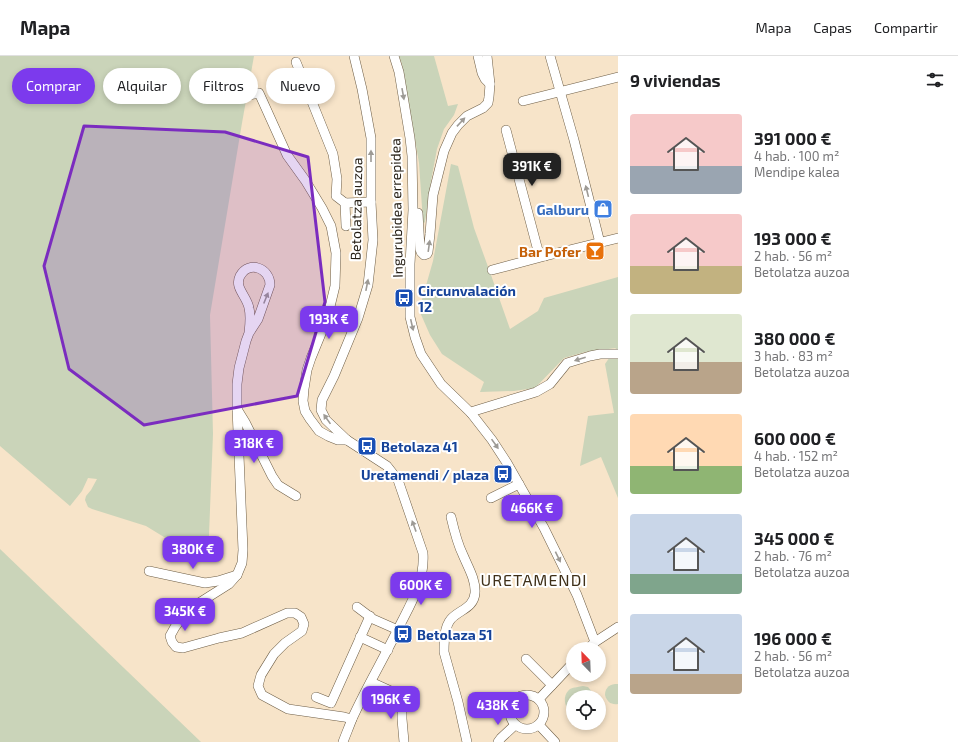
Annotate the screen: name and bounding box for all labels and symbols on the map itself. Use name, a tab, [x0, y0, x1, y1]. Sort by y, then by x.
one-way arrow	[400, 88, 406, 100]
one-way arrow	[456, 117, 466, 127]
street label: Ingurubidea errepidea	[386, 138, 406, 278]
one-way arrow	[368, 149, 374, 162]
pin: 391K €	[499, 153, 565, 187]
street label: Betolatza auzoa	[347, 157, 365, 261]
one-way arrow	[583, 185, 589, 198]
shop icon: Galburu	[592, 198, 614, 220]
place label: Galburu	[536, 201, 589, 218]
one-way arrow	[426, 239, 432, 252]
bar icon: Bar Pofer	[584, 240, 606, 262]
place label: Bar Pofer	[519, 243, 581, 260]
one-way arrow	[364, 279, 370, 291]
place label: Circunvalación 12	[418, 282, 516, 315]
bus stop icon: Circunvalación 12	[393, 287, 415, 309]
one-way arrow	[263, 292, 269, 303]
pin: 193K €	[296, 306, 362, 340]
one-way arrow	[410, 319, 416, 331]
one-way arrow	[573, 356, 585, 362]
one-way arrow	[323, 413, 331, 424]
pin: 318K €	[221, 430, 287, 464]
bus stop icon: Betolaza 41	[356, 435, 378, 457]
place label: Betolaza 41	[381, 438, 458, 455]
one-way arrow	[491, 439, 499, 449]
bus stop icon: Uretamendi / plaza	[492, 463, 514, 485]
place label: Uretamendi / plaza	[361, 466, 489, 483]
pin: 466K €	[499, 495, 565, 529]
one-way arrow	[411, 520, 417, 532]
pin: 380K €	[160, 536, 226, 570]
one-way arrow	[555, 551, 561, 563]
district label: URETAMENDI	[481, 570, 587, 589]
pin: 600K €	[388, 572, 454, 606]
pin: 345K €	[152, 598, 218, 632]
bus stop icon: Betolaza 51	[392, 623, 414, 645]
place label: Betolaza 51	[417, 626, 493, 643]
north arrow	[566, 642, 606, 682]
pin: 196K €	[358, 686, 424, 720]
pin: 438K €	[465, 692, 531, 726]

